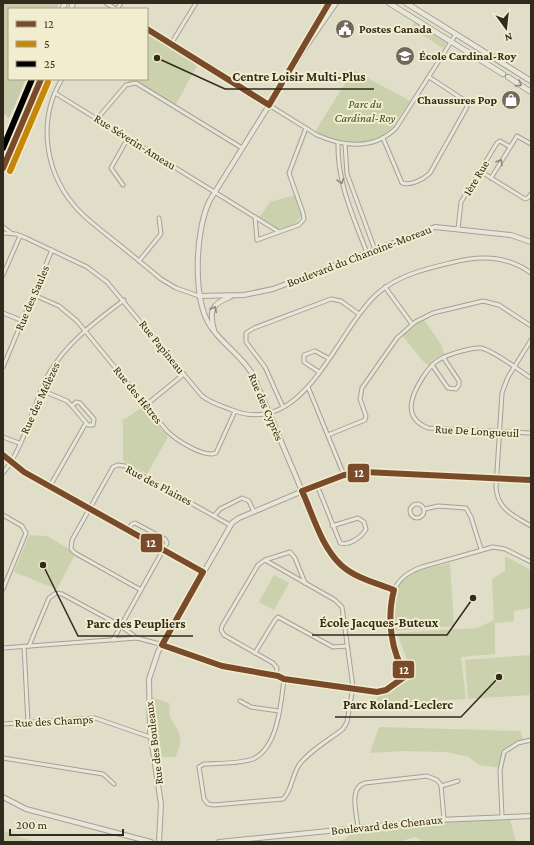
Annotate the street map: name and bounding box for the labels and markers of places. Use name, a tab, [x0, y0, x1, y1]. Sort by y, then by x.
public building icon: Postes Canada	[334, 18, 356, 40]
place label: Postes Canada	[359, 22, 432, 36]
school or university icon: École Cardinal-Roy	[394, 45, 416, 67]
place label: École Cardinal-Roy	[419, 49, 516, 63]
callout: Centre Loisir Multi-Plus	[225, 64, 374, 89]
shop icon: Chaussures Pop	[500, 89, 522, 111]
place label: Chaussures Pop	[417, 93, 497, 107]
callout: École Jacques-Buteux	[312, 610, 447, 635]
callout: Parc des Peupliers	[78, 611, 193, 636]
callout: Parc Roland-Leclerc	[335, 692, 461, 717]

